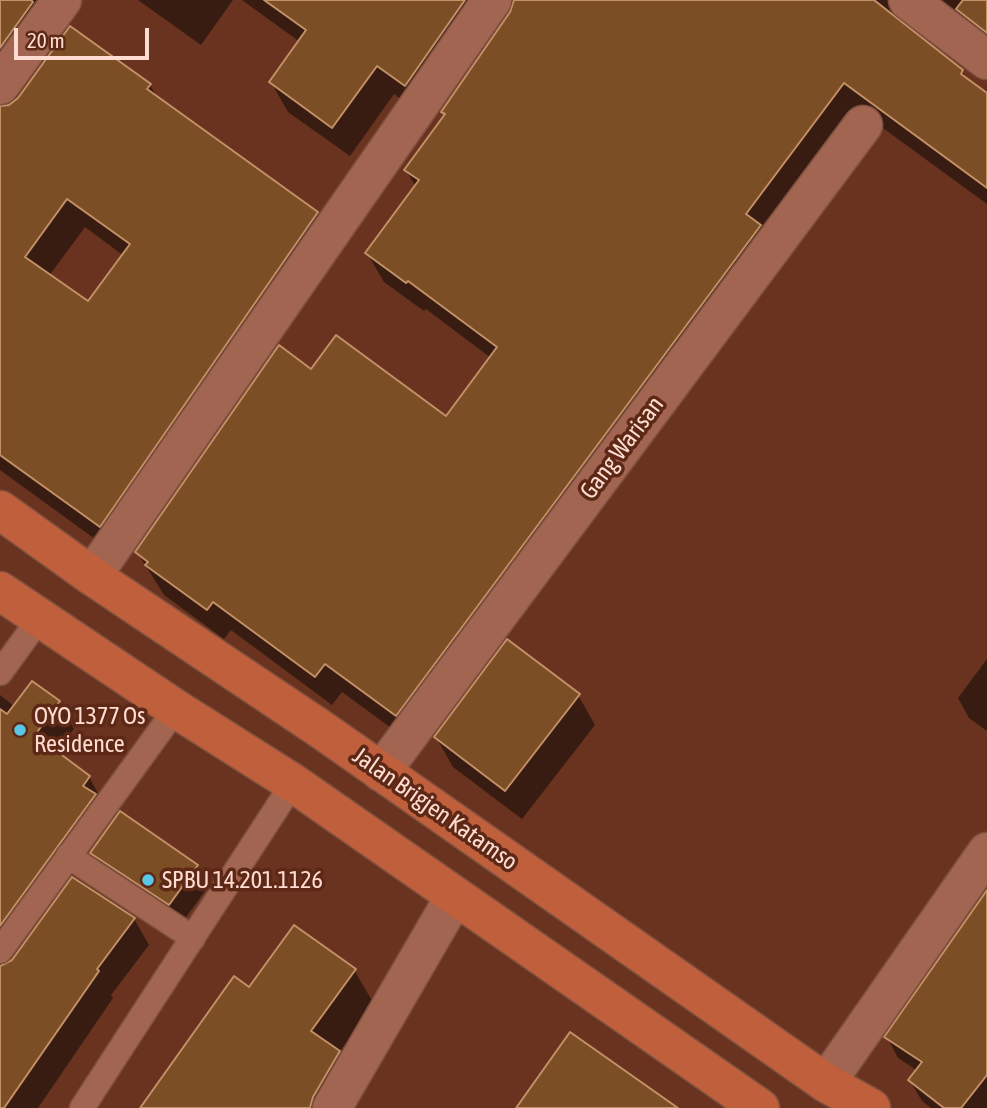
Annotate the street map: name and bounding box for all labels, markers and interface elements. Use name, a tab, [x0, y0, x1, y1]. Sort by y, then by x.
scale bar	[18, 14, 152, 58]
text: 20 m	[27, 28, 65, 52]
street label: Gang Warisan	[574, 391, 670, 505]
place label: OYO 1377 Os Residence	[34, 702, 145, 758]
marker: OYO 1377 Os Residence	[12, 722, 28, 738]
street label: Jalan Brigjen Katamso	[347, 741, 523, 877]
place label: SPBU 14.201.1126	[162, 866, 323, 894]
marker: SPBU 14.201.1126	[140, 872, 156, 888]

